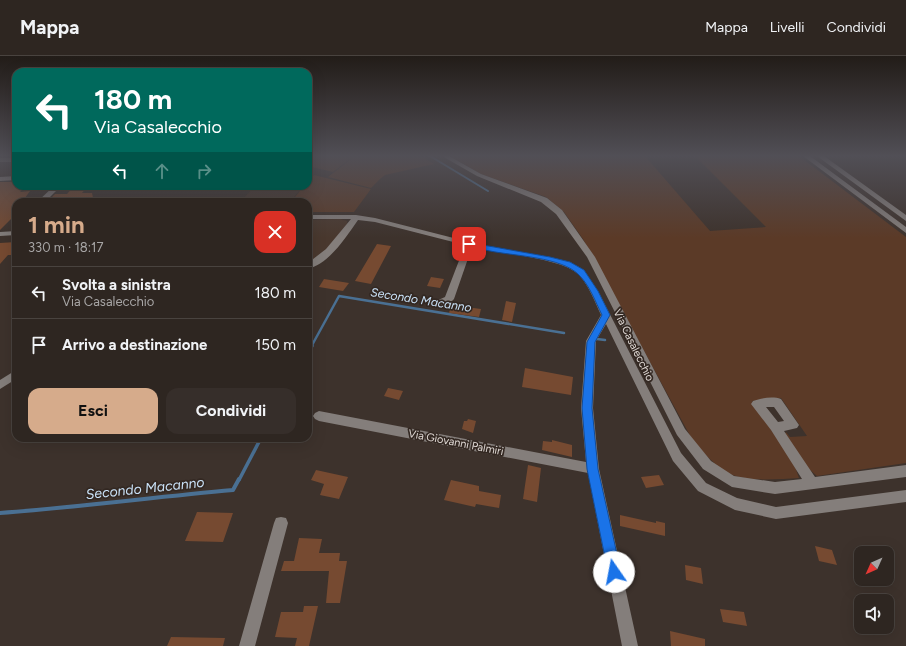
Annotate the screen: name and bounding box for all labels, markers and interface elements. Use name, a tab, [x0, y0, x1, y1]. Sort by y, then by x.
text: Mappa	[20, 16, 79, 39]
text: Mappa	[705, 19, 748, 36]
text: Livelli	[770, 19, 805, 36]
text: Condividi	[827, 19, 886, 36]
text: 180 m	[94, 82, 172, 116]
icon: left	[28, 84, 80, 136]
text: Via Casalecchio	[94, 116, 222, 138]
icon: left	[109, 160, 131, 182]
icon: ahead	[151, 160, 173, 182]
icon: right	[193, 160, 215, 182]
text: 1 min	[28, 210, 85, 239]
button: close	[254, 211, 296, 253]
pin	[452, 227, 486, 261]
icon: arrive	[458, 233, 480, 255]
text: 330 m · 18:17	[28, 240, 103, 255]
text: Svolta a sinistra	[62, 276, 171, 294]
icon: left	[28, 282, 50, 304]
text: 180 m	[255, 284, 296, 302]
water label: Secondo Macanno	[369, 285, 473, 315]
text: Via Casalecchio	[62, 294, 154, 309]
street label: Via Casalecchio	[611, 307, 657, 383]
icon: arrive	[28, 334, 50, 356]
text: Arrivo a destinazione	[62, 336, 207, 354]
text: 150 m	[255, 336, 296, 354]
button: Esci	[28, 388, 158, 434]
button: Condividi	[166, 388, 296, 434]
street label: Via Giovanni Palmiri	[407, 427, 505, 458]
water label: Secondo Macanno	[85, 474, 205, 503]
north arrow	[854, 546, 894, 586]
map controls	[854, 546, 894, 634]
position arrow	[593, 551, 635, 593]
button: sound	[854, 594, 894, 634]

